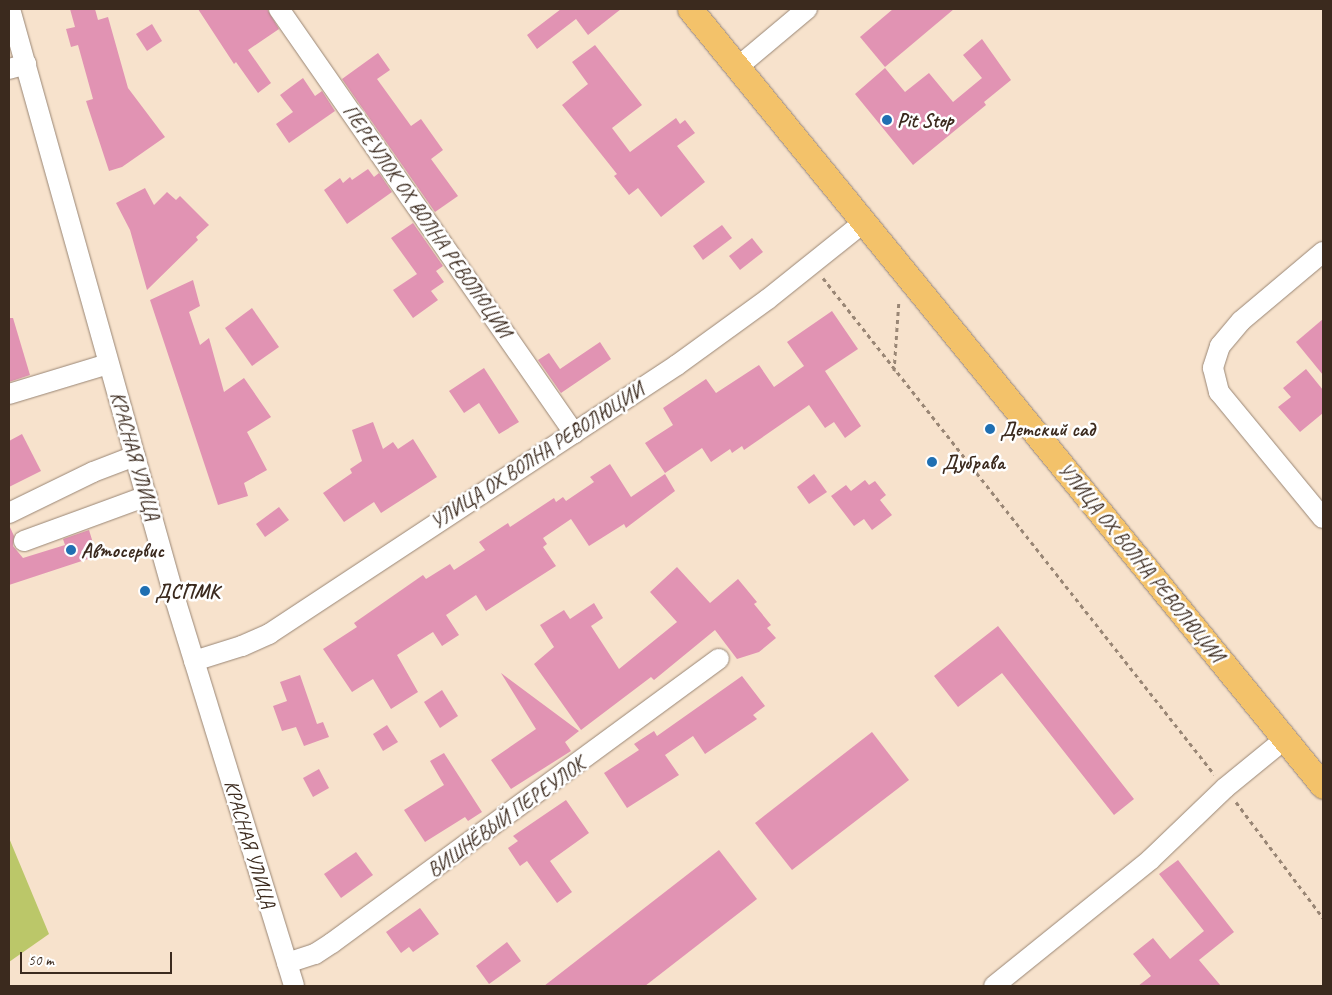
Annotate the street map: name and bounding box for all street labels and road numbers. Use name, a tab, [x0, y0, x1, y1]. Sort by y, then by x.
street label: ПЕРЕУЛОК ОХ ВОЛНА РЕВОЛЮЦИИ	[338, 101, 516, 341]
street label: УЛИЦА ОХ ВОЛНА РЕВОЛЮЦИИ	[426, 378, 648, 534]
street label: КРАСНАЯ УЛИЦА	[105, 388, 165, 524]
street label: УЛИЦА ОХ ВОЛНА РЕВОЛЮЦИИ	[1053, 458, 1229, 666]
street label: ВИШНЁВЫЙ ПЕРЕУЛОК	[423, 752, 589, 882]
street label: КРАСНАЯ УЛИЦА	[219, 777, 281, 911]

